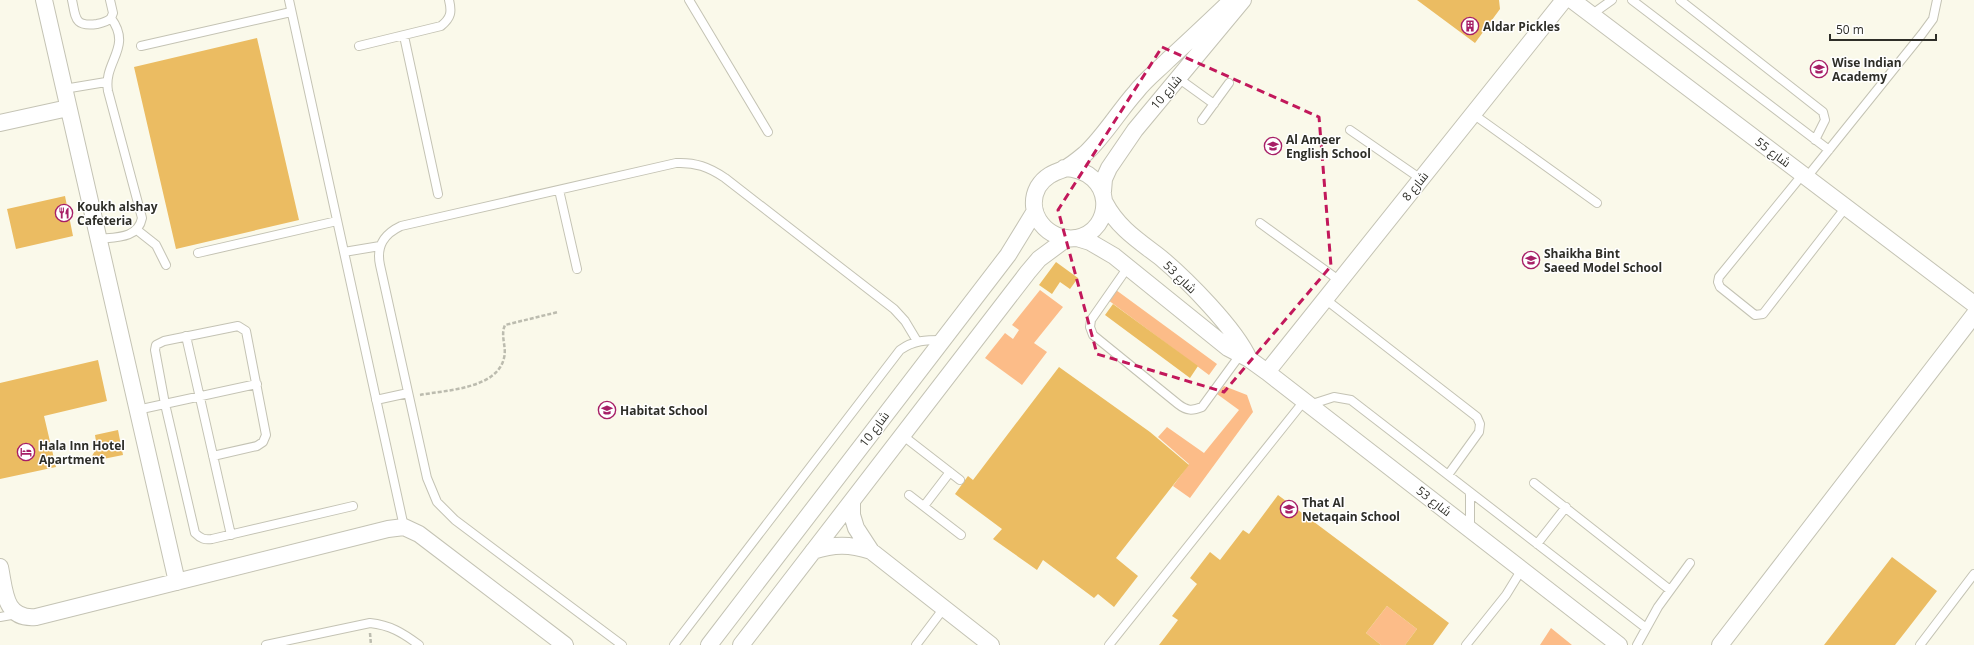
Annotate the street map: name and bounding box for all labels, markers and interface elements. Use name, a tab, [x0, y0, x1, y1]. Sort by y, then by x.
building icon: Aldar Pickles	[1460, 16, 1480, 36]
scale bar	[1830, 16, 1936, 42]
place label: Aldar Pickles	[1483, 18, 1560, 35]
text: 50 m	[1836, 21, 1864, 38]
place label: Wise Indian Academy	[1832, 54, 1902, 85]
school or university icon: Wise Indian Academy	[1809, 59, 1829, 79]
street label: شارع 10	[1147, 71, 1185, 113]
place label: Al Ameer English School	[1286, 131, 1371, 162]
street label: شارع 55	[1752, 133, 1794, 171]
school or university icon: Al Ameer English School	[1263, 136, 1283, 156]
street label: شارع 8	[1398, 168, 1432, 204]
place label: Koukh alshay Cafeteria	[77, 198, 158, 229]
restaurant icon: Koukh alshay Cafeteria	[54, 203, 74, 223]
place label: Shaikha Bint Saeed Model School	[1544, 245, 1662, 276]
school or university icon: Shaikha Bint Saeed Model School	[1521, 250, 1541, 270]
street label: شارع 53	[1160, 257, 1200, 297]
school or university icon: Habitat School	[597, 400, 617, 420]
place label: Habitat School	[620, 402, 708, 419]
street label: شارع 10	[855, 408, 893, 450]
place label: Hala Inn Hotel Apartment	[39, 437, 125, 468]
hotel icon: Hala Inn Hotel Apartment	[16, 442, 36, 462]
street label: شارع 53	[1413, 482, 1455, 520]
place label: That Al Netaqain School	[1302, 494, 1400, 525]
school or university icon: That Al Netaqain School	[1279, 499, 1299, 519]

